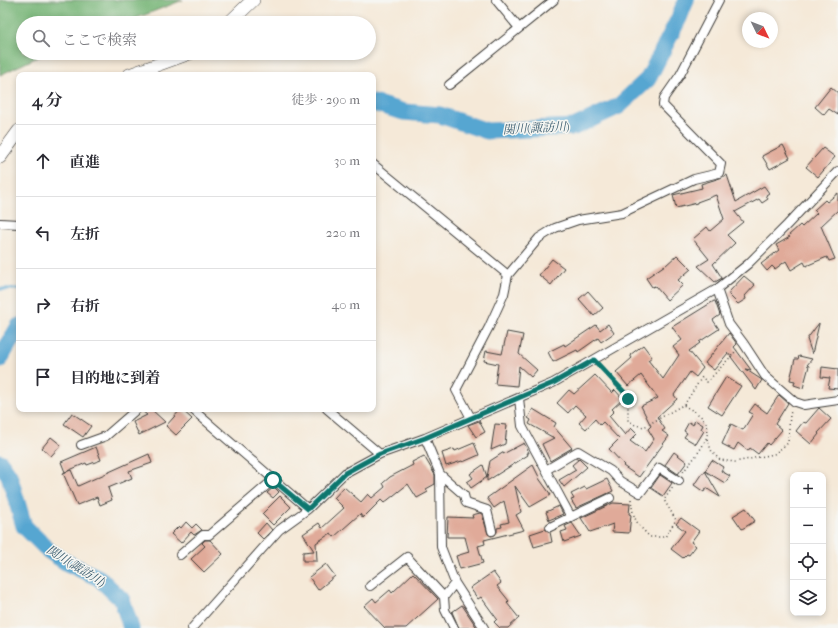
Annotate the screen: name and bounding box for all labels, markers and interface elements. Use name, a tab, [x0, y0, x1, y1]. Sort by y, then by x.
north arrow	[742, 12, 778, 48]
search box	[16, 16, 376, 60]
icon: search	[30, 27, 52, 49]
text: ここで検索	[62, 31, 137, 49]
text: 4 分	[32, 90, 63, 110]
text: 徒歩 · 290 m	[292, 92, 360, 107]
water label: 関川(諏訪川)	[502, 119, 570, 137]
icon: ahead	[32, 150, 54, 172]
text: 直進	[70, 153, 100, 171]
text: 30 m	[334, 153, 360, 168]
icon: left	[32, 222, 54, 244]
text: 左折	[70, 225, 100, 243]
text: 220 m	[326, 225, 360, 240]
icon: right	[32, 294, 54, 316]
text: 右折	[70, 297, 100, 315]
text: 40 m	[332, 297, 360, 312]
icon: arrive	[32, 366, 54, 388]
text: 目的地に到着	[70, 369, 160, 387]
route end	[619, 390, 637, 408]
route start	[264, 471, 282, 489]
map controls	[790, 472, 826, 616]
button: +	[790, 472, 826, 508]
button: −	[790, 508, 826, 544]
water label: 関川(諏訪川)	[44, 542, 108, 590]
button: locate	[790, 544, 826, 580]
button: layers	[790, 580, 826, 616]

